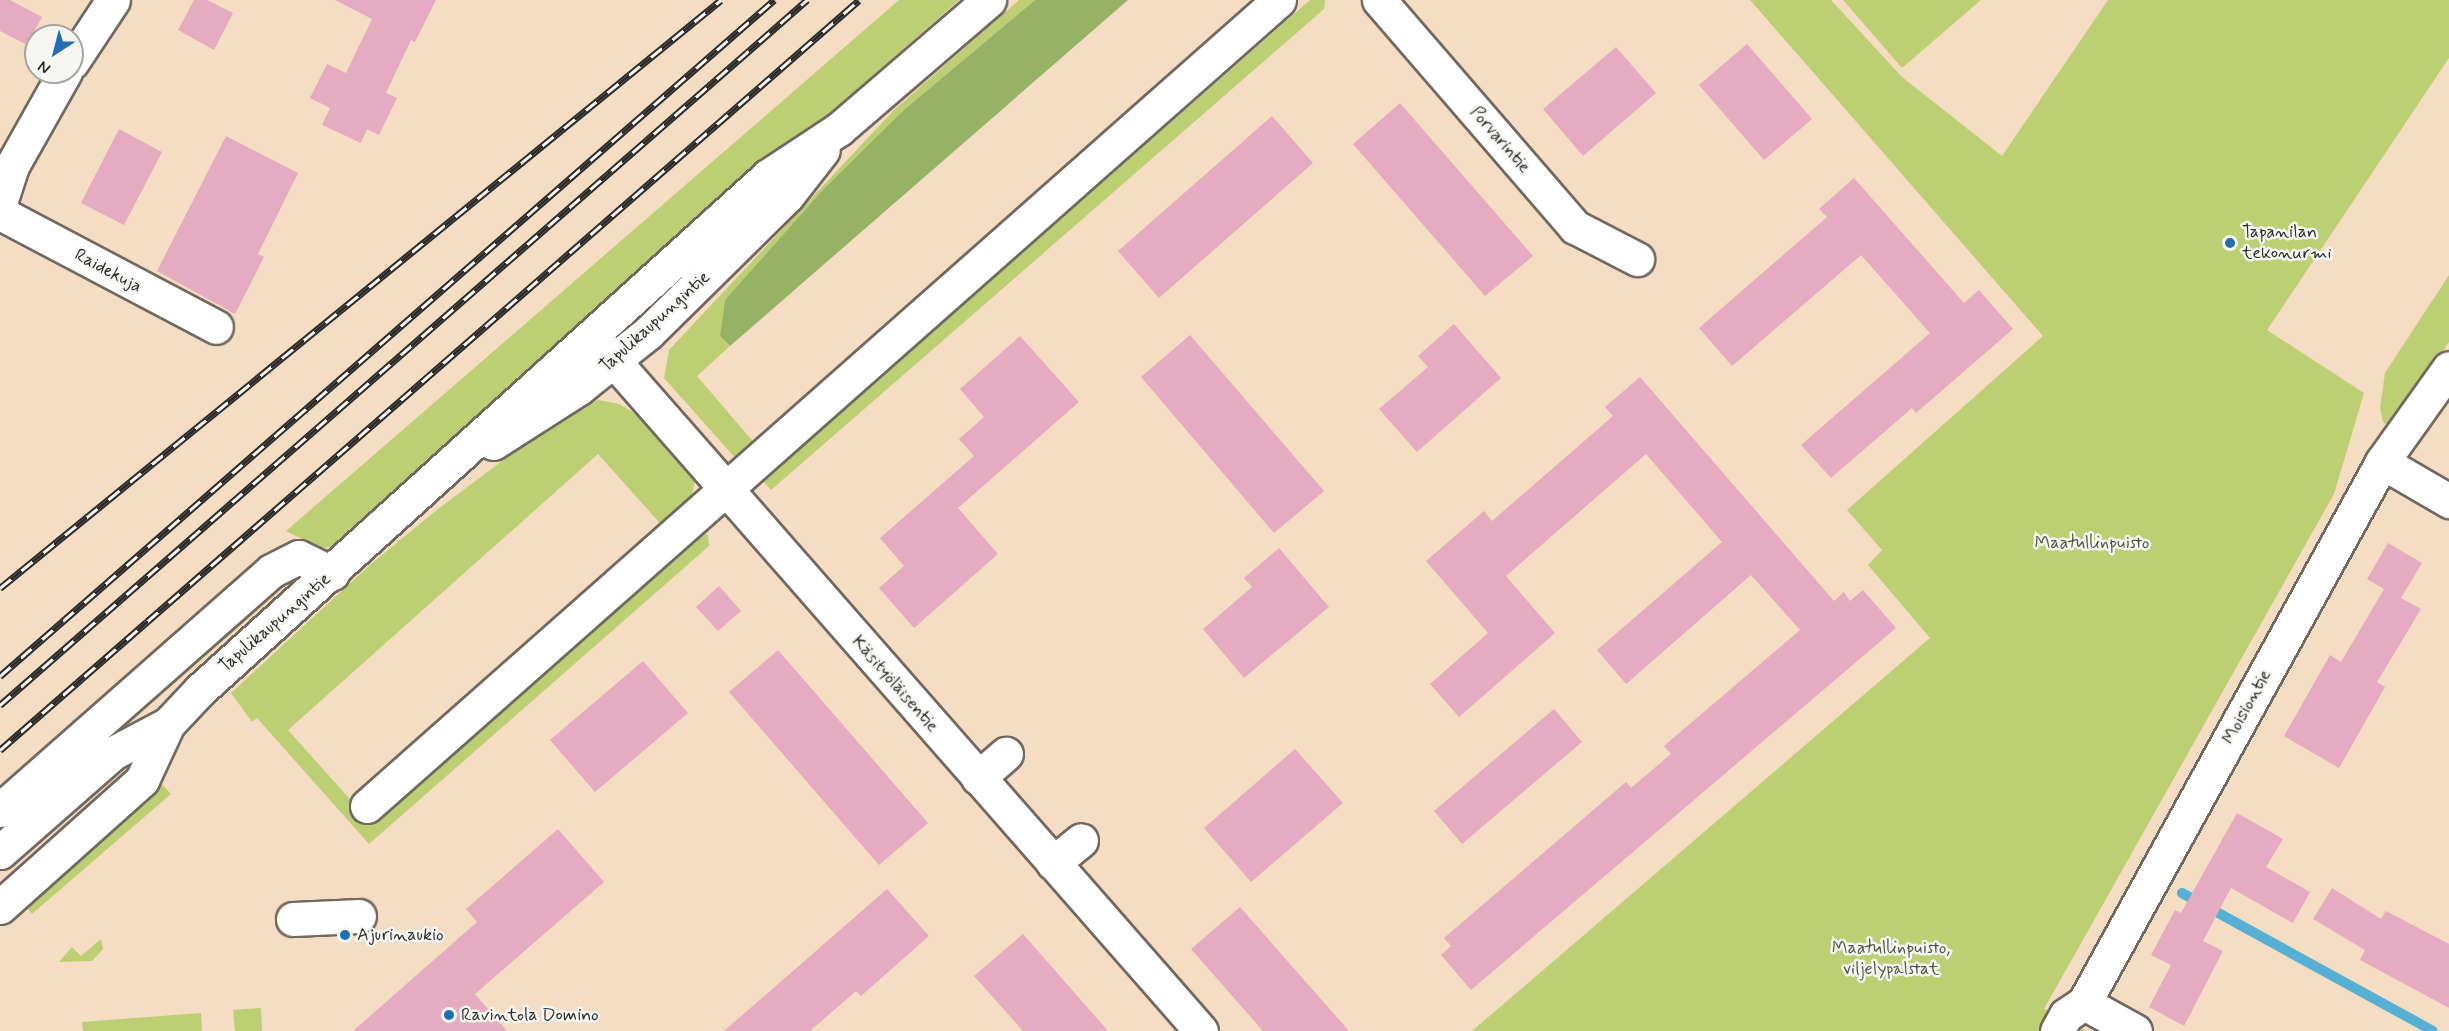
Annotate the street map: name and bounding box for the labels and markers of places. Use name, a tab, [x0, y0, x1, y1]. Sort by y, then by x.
place label: Tapanilan tekonurmi	[2242, 222, 2331, 264]
marker: Tapanilan tekonurmi	[2223, 236, 2237, 250]
place label: Ajurinaukio	[357, 924, 444, 946]
marker: Ajurinaukio	[338, 928, 352, 942]
place label: Ravintola Domino	[461, 1004, 604, 1026]
marker: Ravintola Domino	[442, 1008, 456, 1022]

